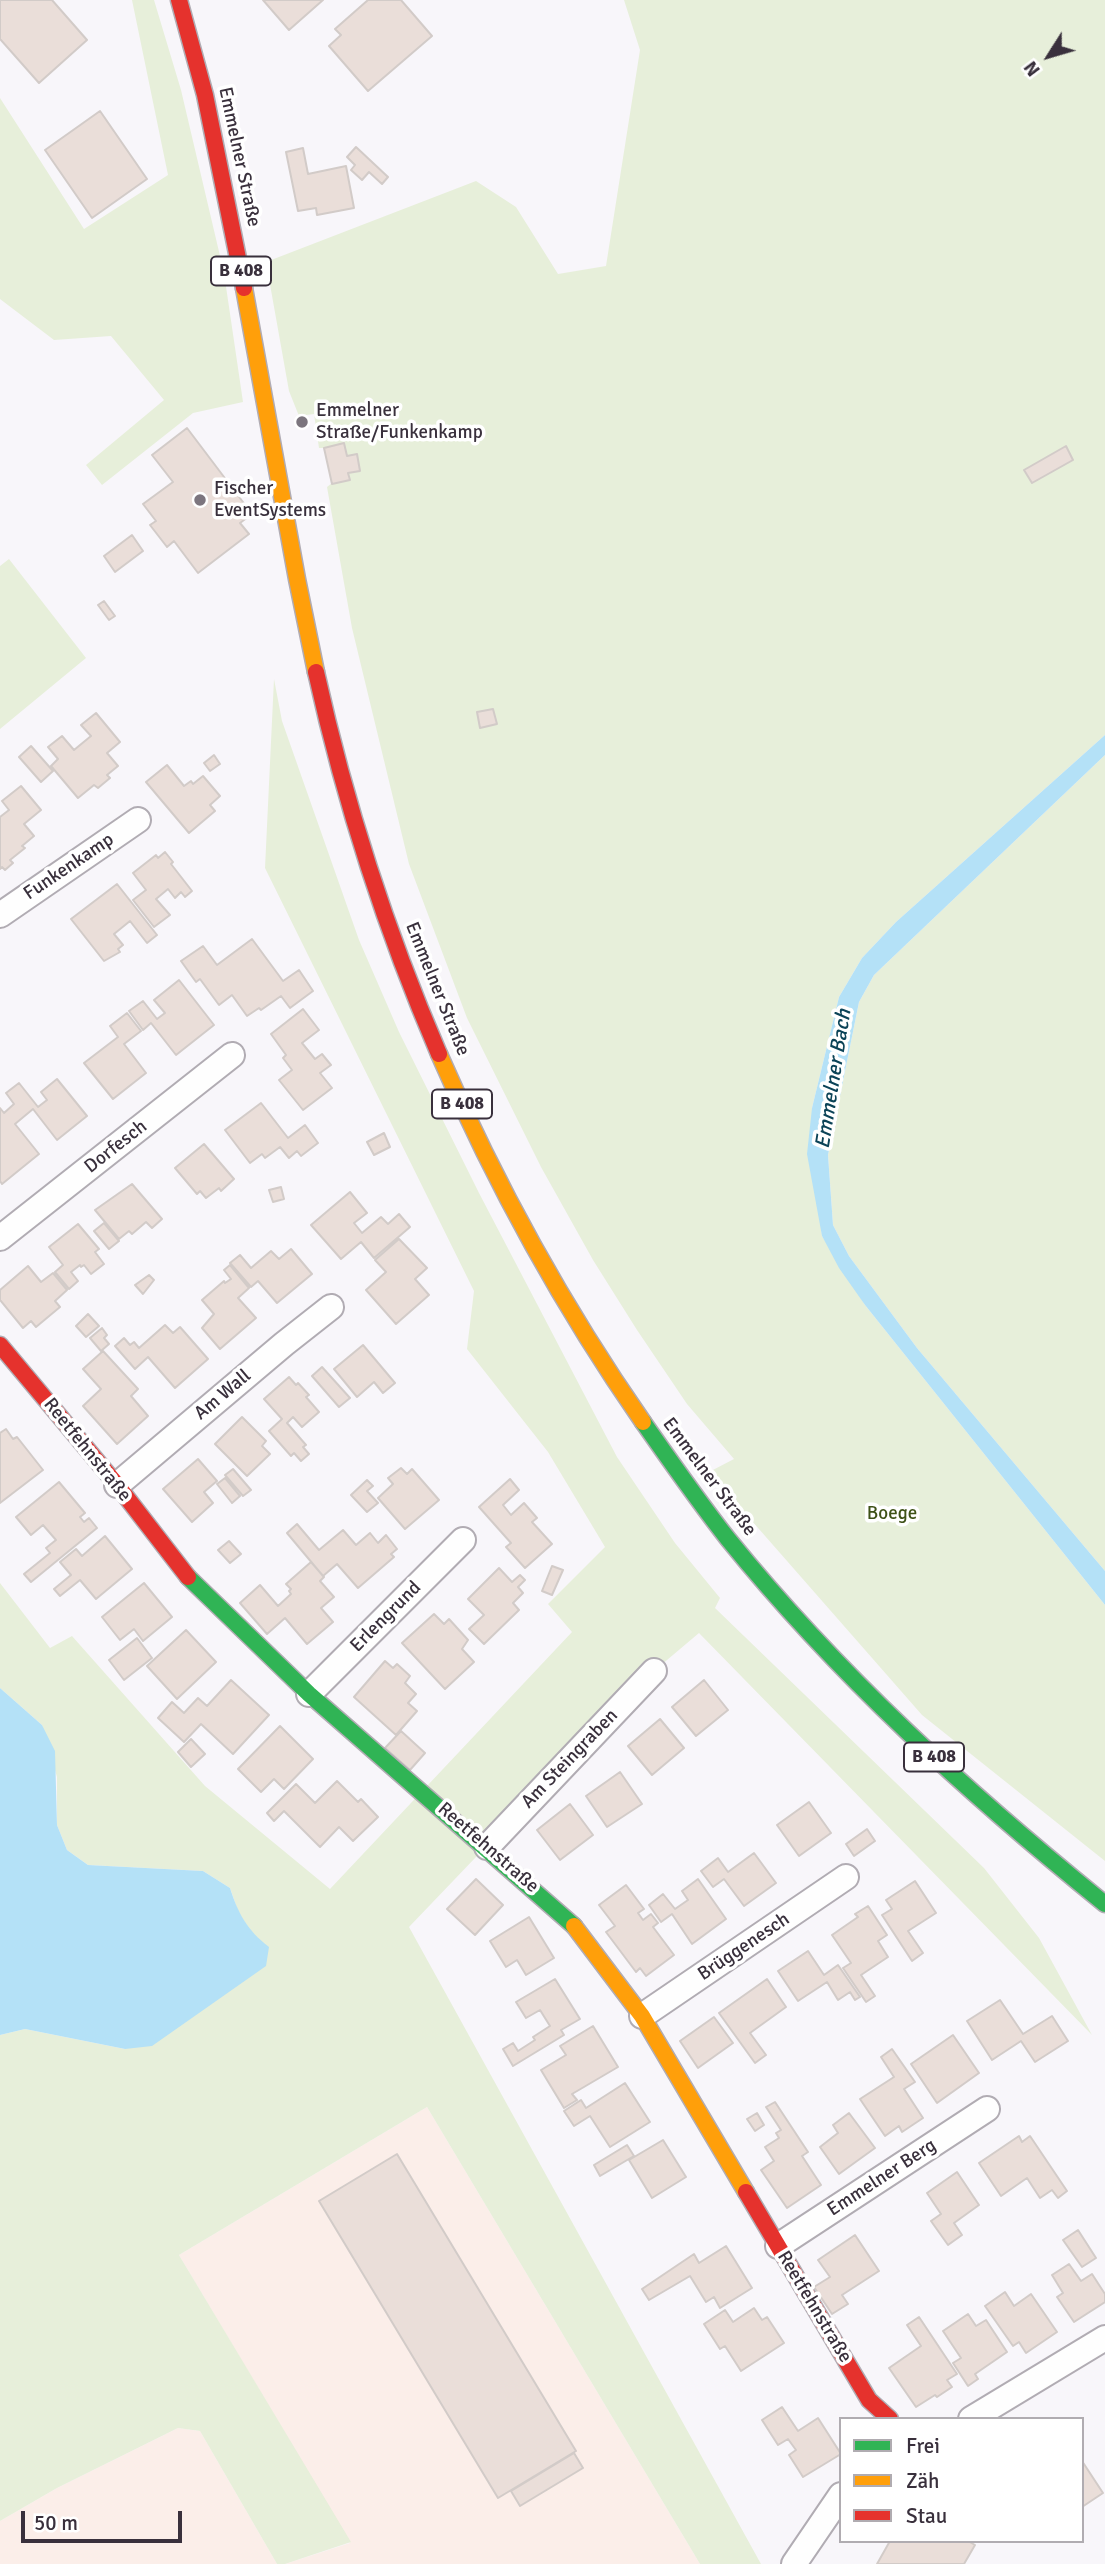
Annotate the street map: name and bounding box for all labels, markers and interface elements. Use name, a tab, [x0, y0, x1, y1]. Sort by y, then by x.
north arrow	[1014, 21, 1084, 91]
text: N	[1019, 56, 1046, 81]
street label: Emmelner Straße	[213, 85, 265, 229]
road number: B 408	[211, 256, 271, 286]
place label: Emmelner Straße/Funkenkamp	[316, 400, 483, 444]
marker: Emmelner Straße/Funkenkamp	[294, 414, 310, 430]
place label: Fischer EventSystems	[214, 478, 326, 522]
marker: Fischer EventSystems	[192, 492, 208, 508]
street label: Funkenkamp	[20, 829, 118, 905]
street label: Emmelner Straße	[400, 919, 474, 1059]
water label: Emmelner Bach	[811, 1007, 857, 1151]
road number: B 408	[432, 1090, 492, 1119]
street label: Dorfesch	[80, 1116, 152, 1178]
street label: Am Wall	[190, 1365, 256, 1425]
street label: Reetfehnstraße	[38, 1394, 136, 1506]
street label: Emmelner Straße	[657, 1413, 761, 1541]
park label: Boege	[867, 1503, 917, 1525]
street label: Erlengrund	[346, 1577, 426, 1657]
street label: Am Steingraben	[517, 1705, 623, 1813]
road number: B 408	[904, 1742, 964, 1772]
street label: Reetfehnstraße	[433, 1798, 543, 1898]
street label: Brüggenesch	[694, 1908, 794, 1986]
street label: Emmelner Berg	[823, 2134, 941, 2222]
street label: Reetfehnstraße	[772, 2247, 856, 2367]
legend	[839, 2417, 1084, 2543]
text: Frei	[906, 2433, 940, 2459]
text: Zäh	[906, 2468, 940, 2494]
scale bar	[24, 2498, 186, 2542]
text: Stau	[906, 2503, 947, 2529]
text: 50 m	[34, 2510, 78, 2536]

